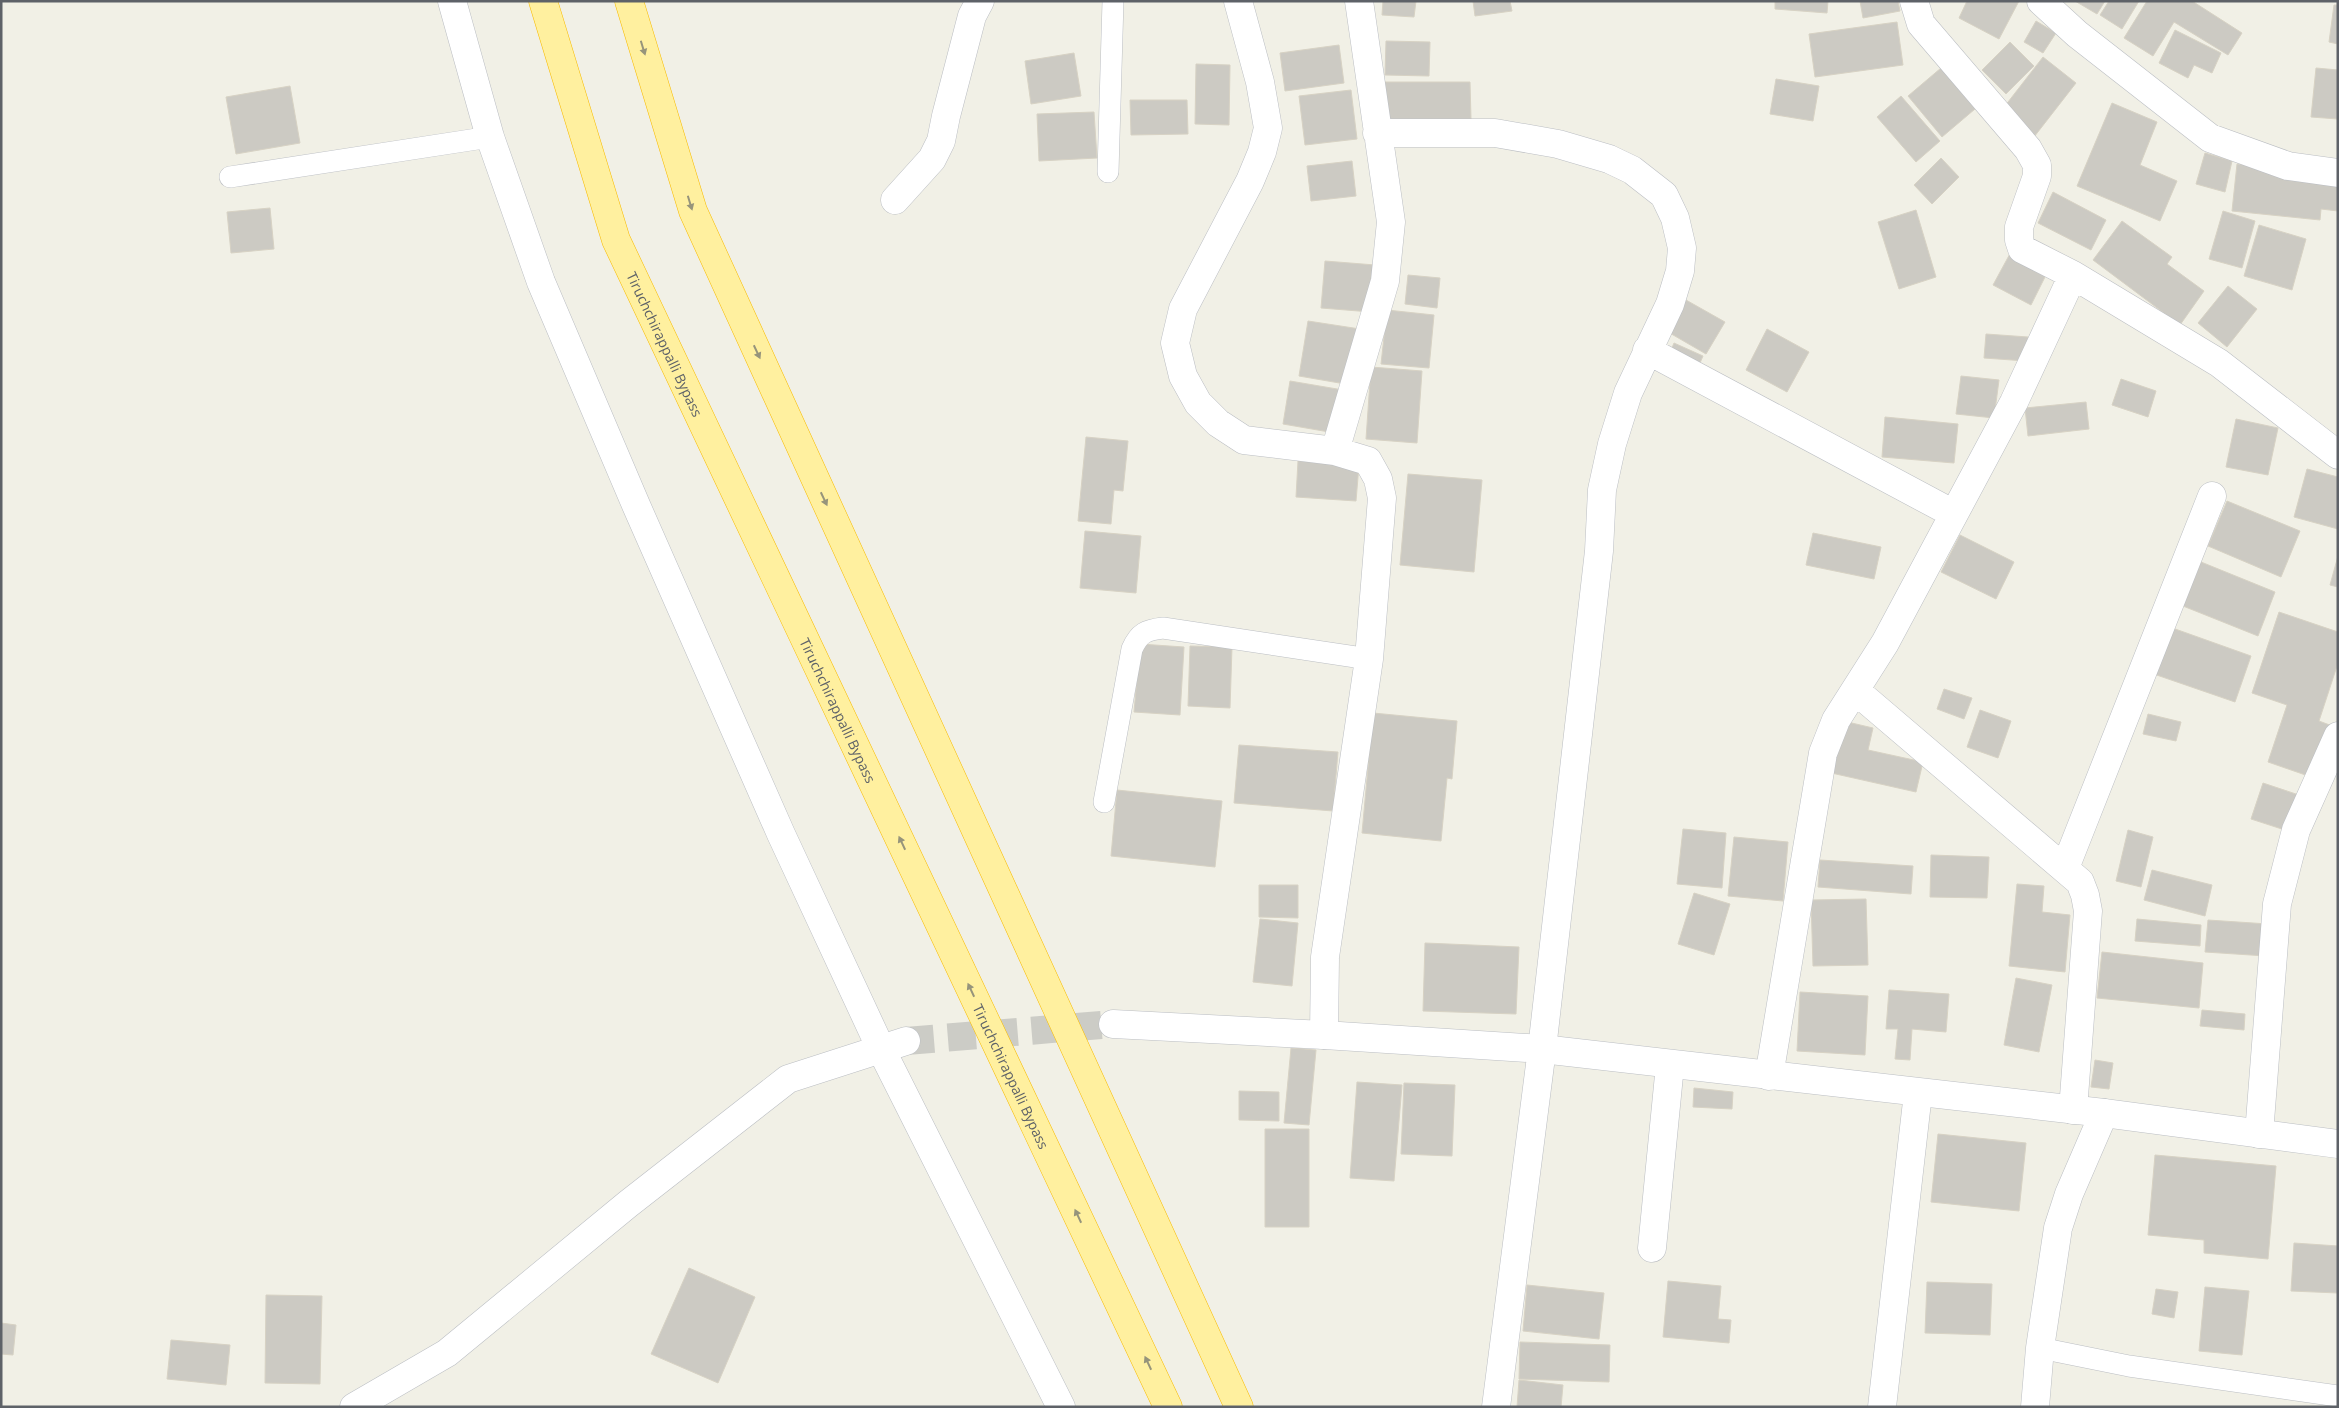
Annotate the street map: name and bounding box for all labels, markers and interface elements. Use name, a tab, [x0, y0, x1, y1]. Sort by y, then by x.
one-way arrow	[639, 41, 647, 56]
one-way arrow	[687, 196, 695, 211]
street label: Tiruchchirappalli Bypass	[623, 268, 708, 420]
one-way arrow	[753, 345, 761, 359]
one-way arrow	[821, 492, 829, 506]
street label: Tiruchchirappalli Bypass	[796, 635, 881, 786]
one-way arrow	[897, 836, 905, 850]
one-way arrow	[967, 983, 975, 997]
street label: Tiruchchirappalli Bypass	[969, 1001, 1054, 1152]
one-way arrow	[1074, 1209, 1082, 1223]
one-way arrow	[1143, 1356, 1151, 1370]

